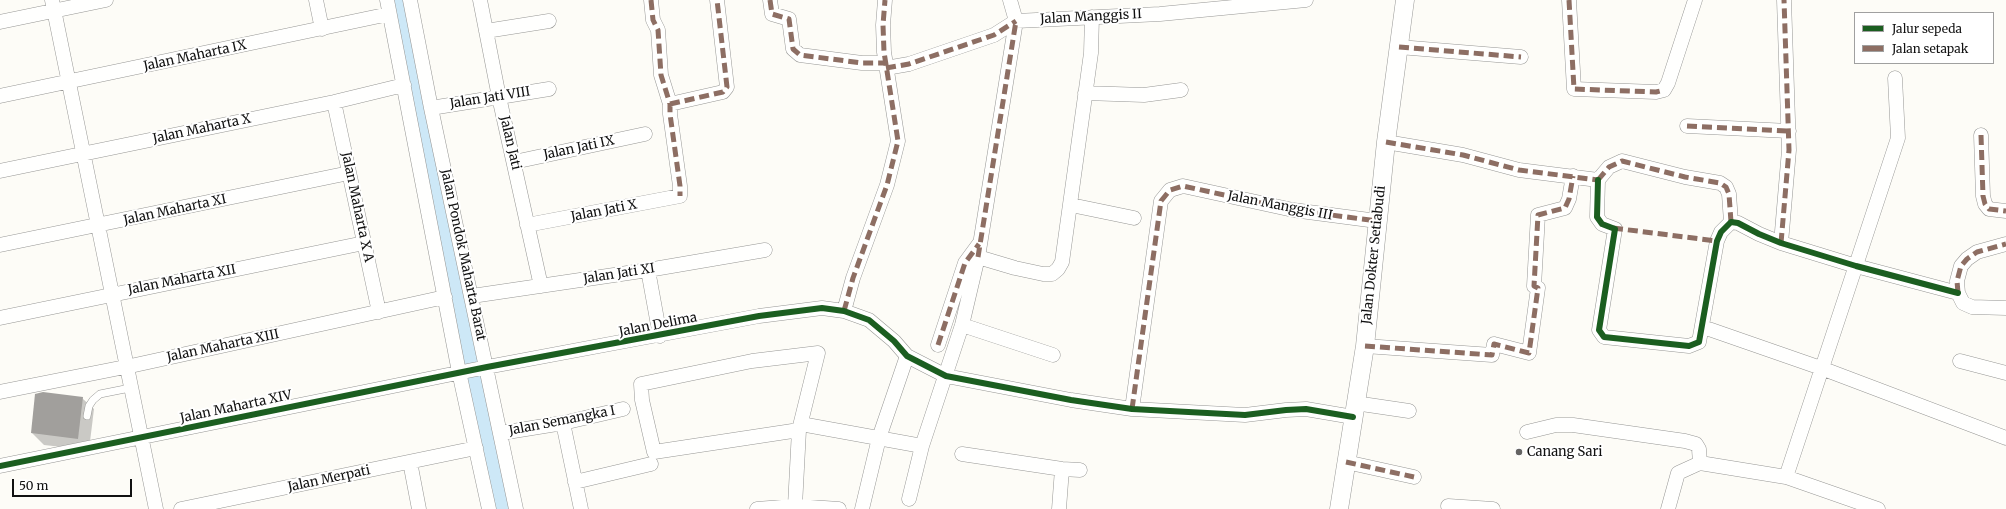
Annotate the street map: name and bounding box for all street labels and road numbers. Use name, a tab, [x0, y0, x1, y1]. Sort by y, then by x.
street label: Jalan Manggis II	[1040, 7, 1142, 27]
street label: Jalan Maharta IX	[142, 37, 248, 75]
street label: Jalan Jati VIII	[449, 84, 531, 112]
street label: Jalan Maharta X	[151, 111, 253, 147]
street label: Jalan Jati	[496, 115, 524, 171]
street label: Jalan Jati IX	[542, 133, 616, 163]
street label: Jalan Maharta X A	[338, 150, 376, 264]
street label: Jalan Pondok Maharta Barat	[437, 168, 489, 342]
street label: Jalan Dokter Setiabudi	[1359, 185, 1389, 325]
street label: Jalan Manggis III	[1226, 188, 1334, 224]
street label: Jalan Maharta XI	[122, 191, 228, 229]
street label: Jalan Jati X	[569, 197, 639, 225]
street label: Jalan Jati XI	[582, 261, 656, 287]
street label: Jalan Maharta XII	[127, 262, 237, 298]
street label: Jalan Delima	[618, 310, 698, 340]
street label: Jalan Maharta XIII	[165, 326, 281, 366]
street label: Jalan Maharta XIV	[179, 388, 293, 426]
street label: Jalan Semangka I	[507, 403, 617, 439]
street label: Jalan Merpati	[286, 463, 372, 495]

